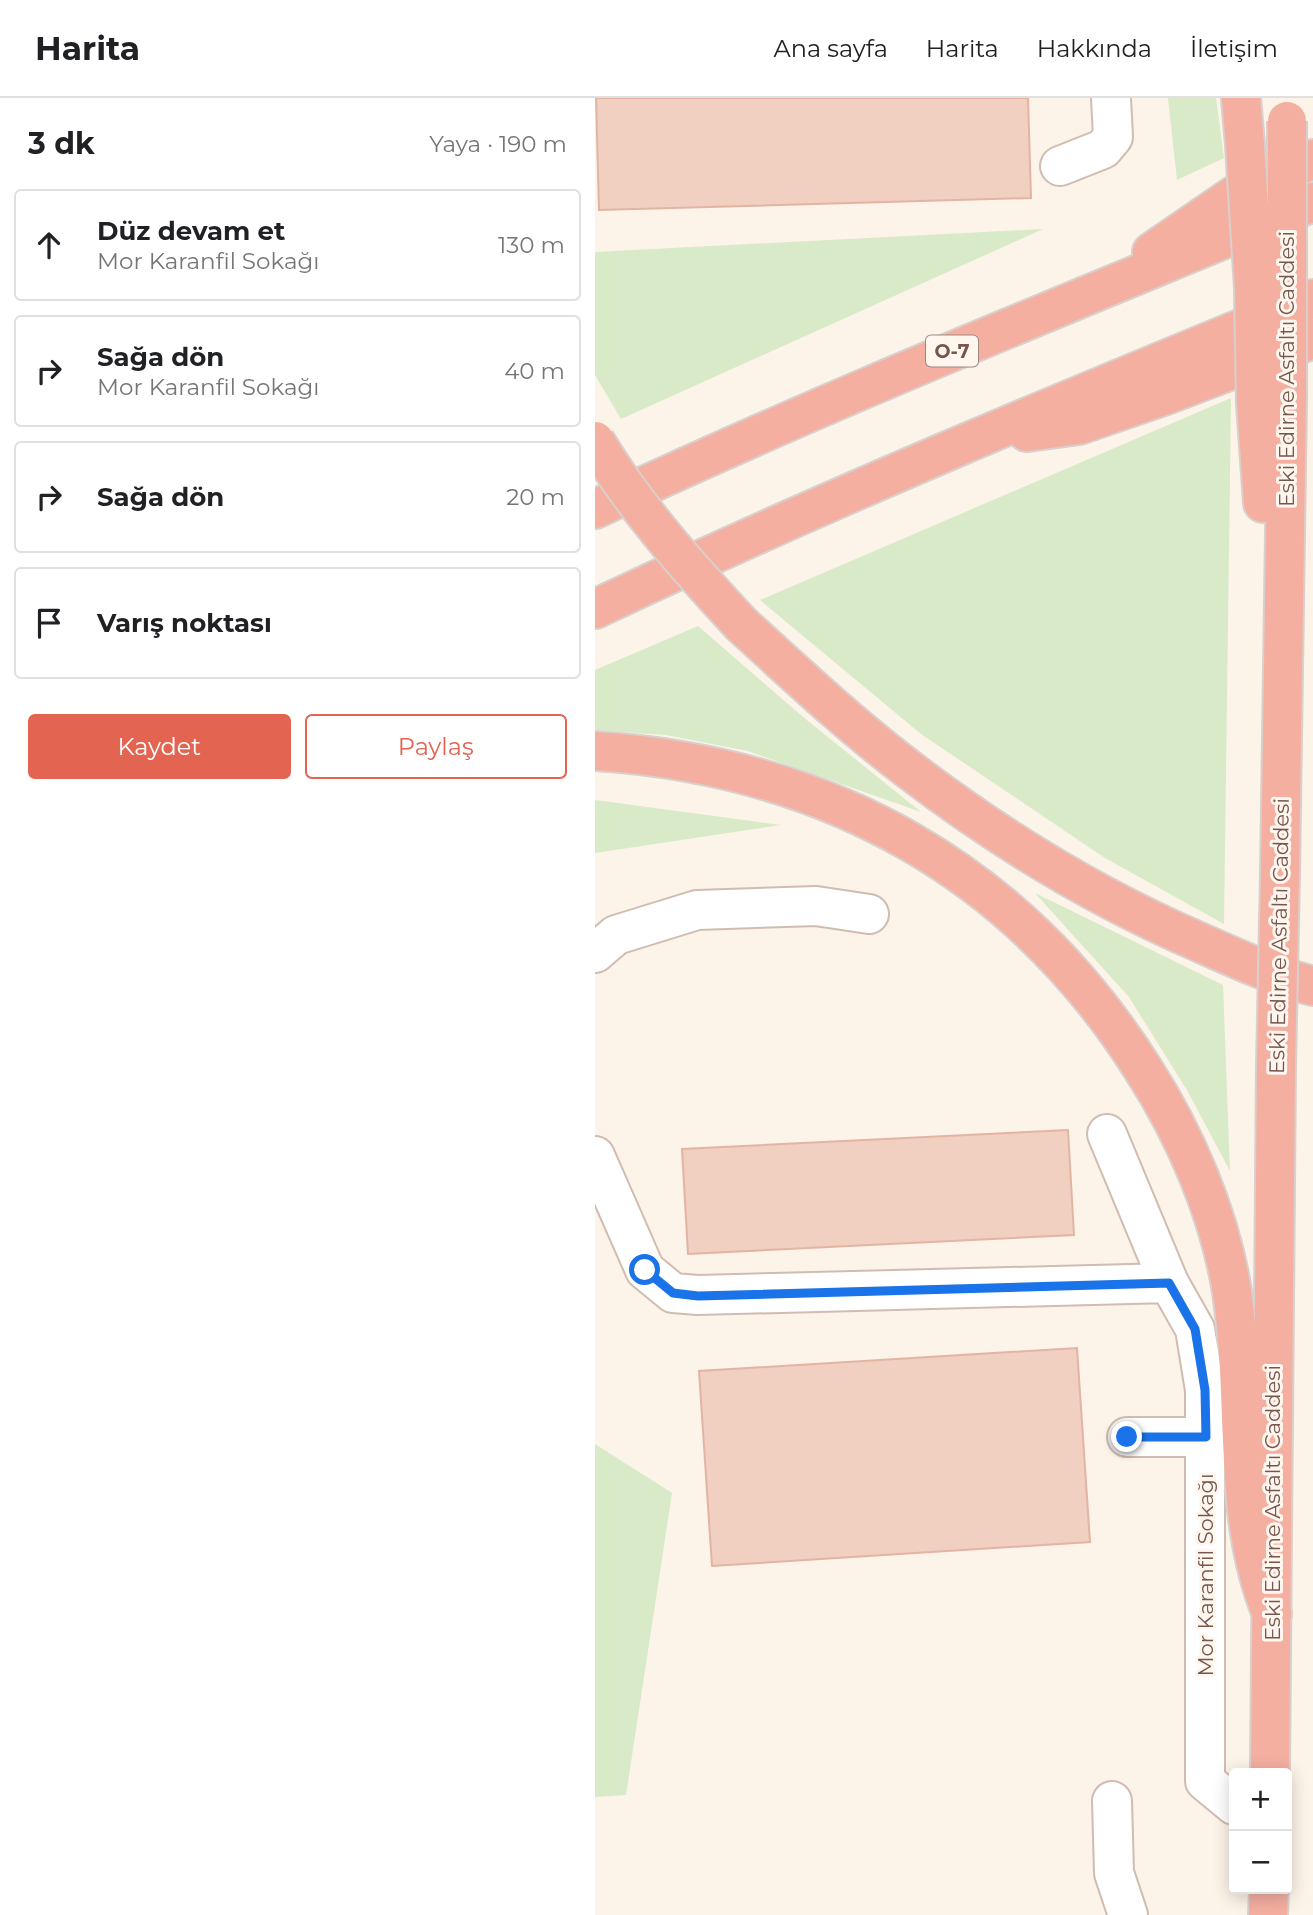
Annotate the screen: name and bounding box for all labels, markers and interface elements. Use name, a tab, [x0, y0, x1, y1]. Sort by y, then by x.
text: Harita	[35, 28, 140, 68]
text: Ana sayfa	[773, 34, 888, 63]
text: Harita	[926, 34, 999, 63]
text: Hakkında	[1037, 34, 1152, 63]
text: İletişim	[1190, 34, 1278, 63]
text: 3 dk	[28, 125, 95, 162]
text: Yaya · 190 m	[429, 130, 567, 158]
text: Düz devam et	[97, 215, 285, 247]
icon: ahead	[30, 226, 68, 264]
text: 130 m	[498, 231, 565, 259]
street label: Eski Edirne Asfaltı Caddesi	[1274, 231, 1299, 507]
text: Mor Karanfil Sokağı	[97, 247, 319, 275]
road number: O-7	[926, 336, 978, 366]
text: Sağa dön	[97, 341, 224, 373]
icon: right	[30, 352, 68, 390]
text: 40 m	[504, 357, 565, 385]
text: Mor Karanfil Sokağı	[97, 373, 319, 401]
icon: right	[30, 478, 68, 516]
text: Sağa dön	[97, 481, 224, 513]
text: 20 m	[506, 483, 565, 511]
icon: arrive	[30, 604, 68, 642]
text: Varış noktası	[97, 607, 272, 639]
button: Kaydet	[28, 714, 291, 779]
button: Paylaş	[305, 714, 567, 779]
street label: Eski Edirne Asfaltı Caddesi	[1264, 798, 1294, 1074]
route start	[629, 1254, 660, 1285]
street label: Eski Edirne Asfaltı Caddesi	[1260, 1365, 1285, 1641]
route end	[1111, 1421, 1142, 1452]
street label: Mor Karanfil Sokağı	[1193, 1473, 1218, 1677]
map controls	[1229, 1768, 1292, 1894]
button: +	[1229, 1768, 1292, 1831]
button: −	[1229, 1831, 1292, 1894]

